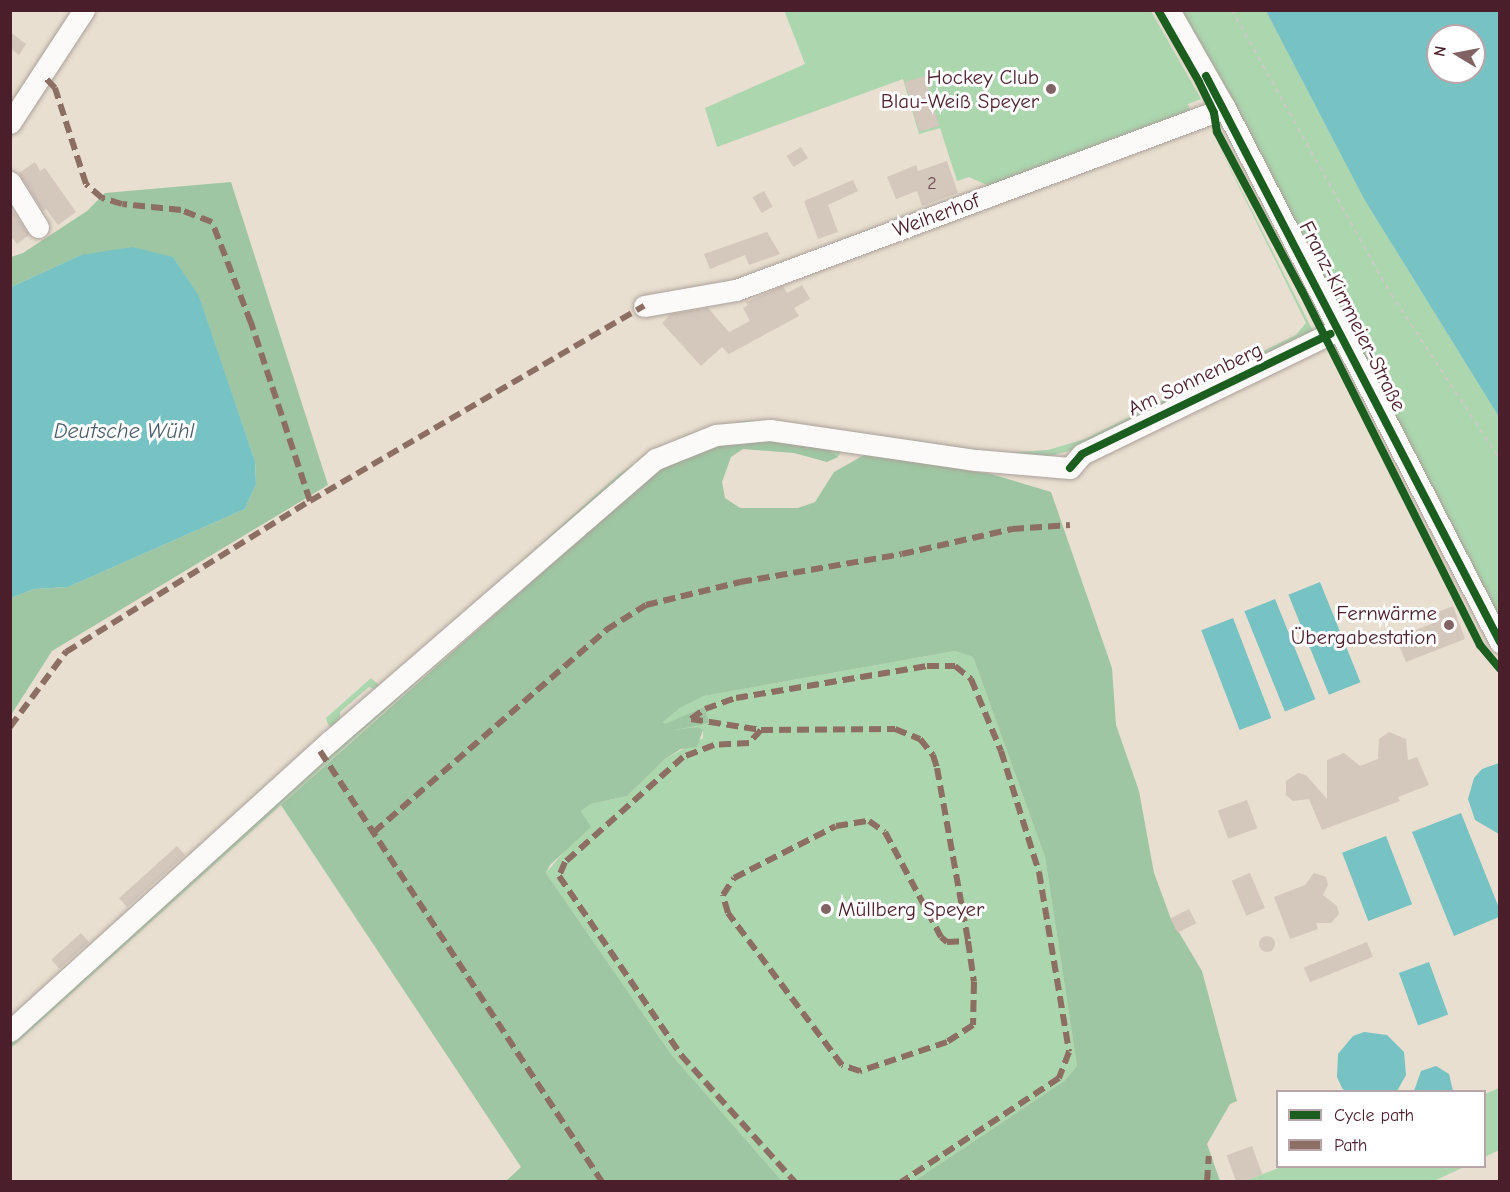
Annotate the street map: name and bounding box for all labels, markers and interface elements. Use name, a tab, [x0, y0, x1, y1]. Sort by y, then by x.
north arrow	[1426, 24, 1486, 84]
text: N	[1430, 45, 1450, 58]
place label: Hockey Club Blau-Weiß Speyer	[881, 64, 1039, 114]
marker: Hockey Club Blau-Weiß Speyer	[1044, 82, 1058, 96]
house number: 2	[927, 173, 937, 195]
street label: Weiherhof	[889, 188, 983, 242]
street label: Franz-Kirrmeier-Straße	[1294, 217, 1412, 415]
street label: Am Sonnenberg	[1124, 337, 1266, 421]
water label: Deutsche Wühl	[54, 419, 194, 445]
place label: Fernwärme Übergabestation	[1291, 600, 1437, 650]
marker: Fernwärme Übergabestation	[1442, 618, 1456, 632]
place label: Müllberg Speyer	[838, 896, 984, 922]
marker: Müllberg Speyer	[819, 902, 833, 916]
legend	[1276, 1090, 1486, 1168]
text: Cycle path	[1334, 1105, 1414, 1126]
text: Path	[1334, 1135, 1367, 1156]

